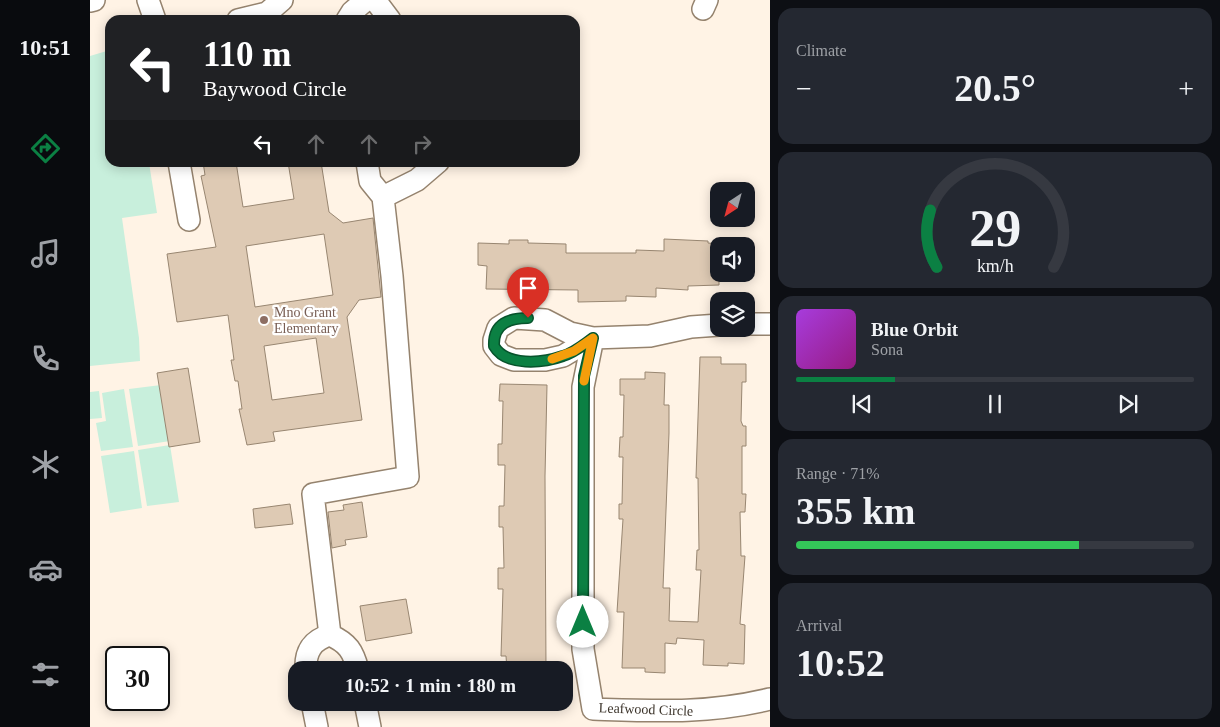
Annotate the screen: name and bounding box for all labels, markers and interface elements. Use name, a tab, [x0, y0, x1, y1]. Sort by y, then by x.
text: 10:51	[19, 35, 71, 60]
icon: left	[120, 35, 185, 100]
text: 110 m	[203, 35, 291, 74]
text: Climate	[796, 42, 847, 59]
text: 20.5°	[954, 67, 1036, 109]
text: −	[796, 73, 812, 104]
text: +	[1178, 73, 1194, 104]
text: Baywood Circle	[203, 76, 347, 101]
icon: left	[249, 130, 277, 158]
icon: ahead	[302, 130, 330, 158]
icon: ahead	[355, 130, 383, 158]
icon: right	[408, 130, 436, 158]
icon: directions	[28, 131, 63, 166]
north arrow	[710, 182, 755, 228]
map controls	[710, 182, 755, 337]
text: 29	[969, 200, 1021, 257]
icon: music	[28, 236, 63, 271]
button: sound	[710, 237, 755, 282]
text: km/h	[977, 256, 1013, 276]
pin	[507, 267, 549, 318]
icon: arrive	[514, 274, 542, 302]
button: layers	[710, 292, 755, 337]
place label: Mno Grant Elementary	[274, 305, 339, 336]
marker: Mno Grant Elementary	[258, 314, 270, 326]
text: Blue Orbit	[871, 319, 958, 340]
icon: phone	[28, 341, 63, 376]
text: Sona	[871, 341, 903, 358]
icon: previous	[848, 390, 876, 418]
icon: pause	[981, 390, 1009, 418]
icon: next	[1114, 390, 1142, 418]
icon: climate	[28, 447, 63, 482]
text: Range · 71%	[796, 465, 880, 482]
text: 355 km	[796, 490, 915, 532]
icon: car	[28, 552, 63, 587]
position arrow	[556, 595, 608, 647]
text: Arrival	[796, 617, 842, 634]
text: 10:52	[796, 642, 885, 684]
speed limit sign: 30	[105, 646, 170, 711]
icon: filters	[28, 657, 63, 692]
text: 10:52 · 1 min · 180 m	[345, 675, 516, 696]
street label: Leafwood Circle	[599, 700, 693, 719]

